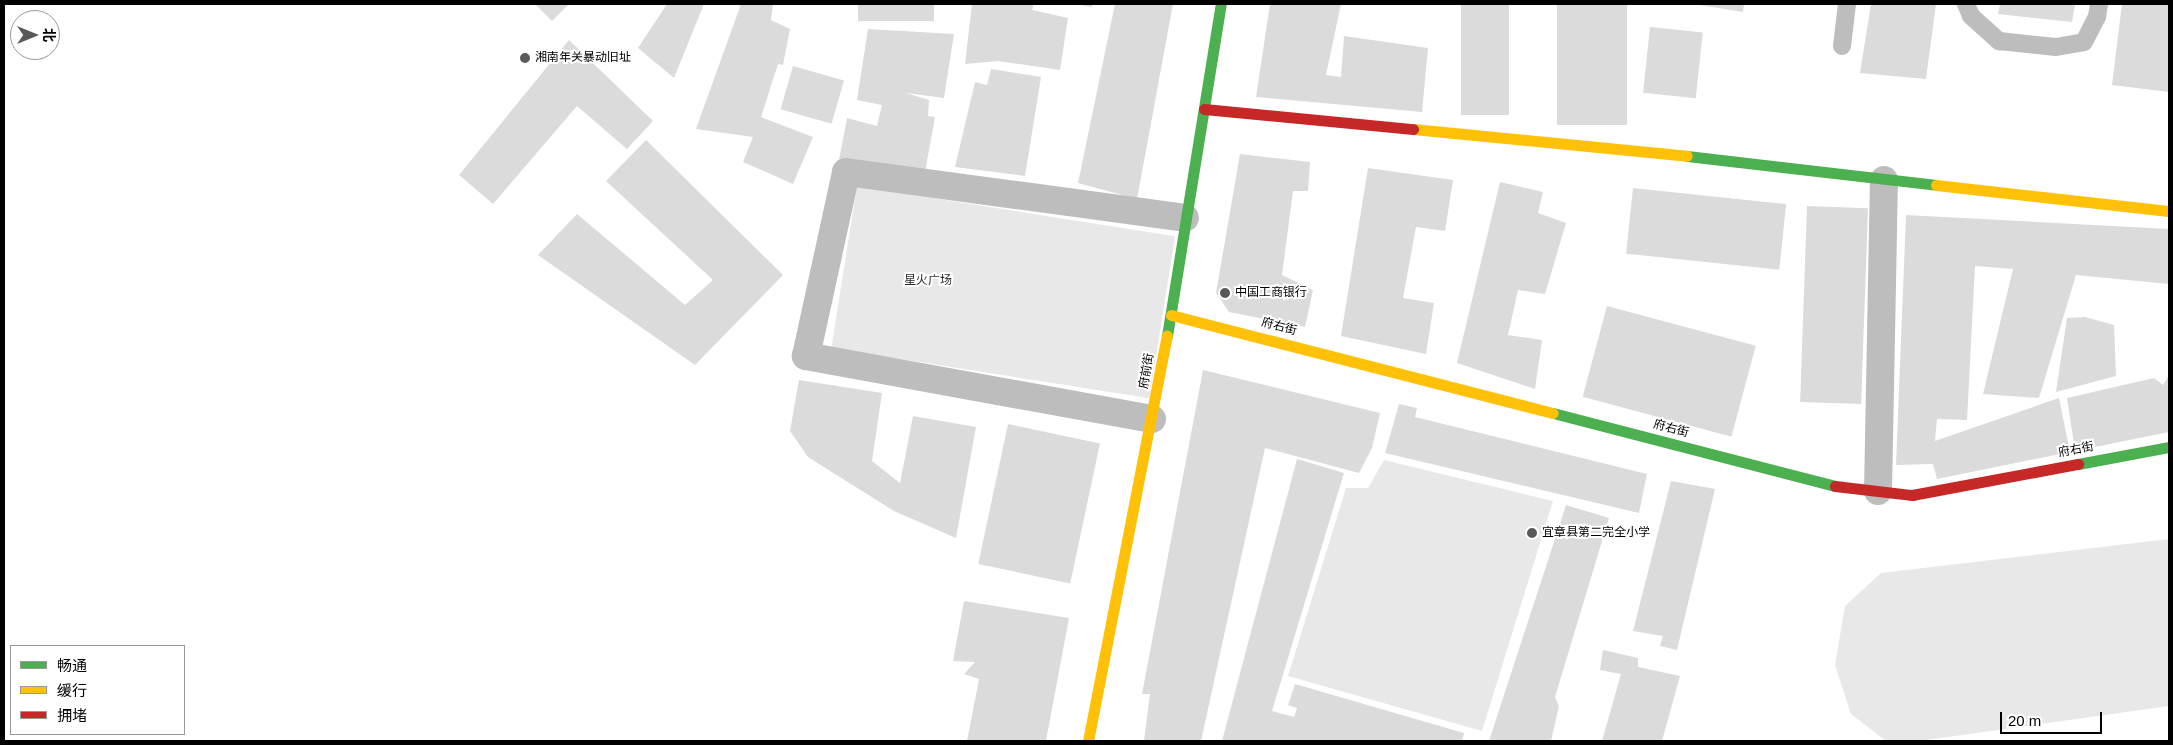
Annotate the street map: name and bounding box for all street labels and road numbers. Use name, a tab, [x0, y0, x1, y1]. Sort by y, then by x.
street label: 府右街	[1260, 315, 1298, 339]
street label: 府前街	[1137, 352, 1157, 390]
street label: 府右街	[1652, 417, 1690, 441]
street label: 府右街	[2057, 439, 2095, 461]

